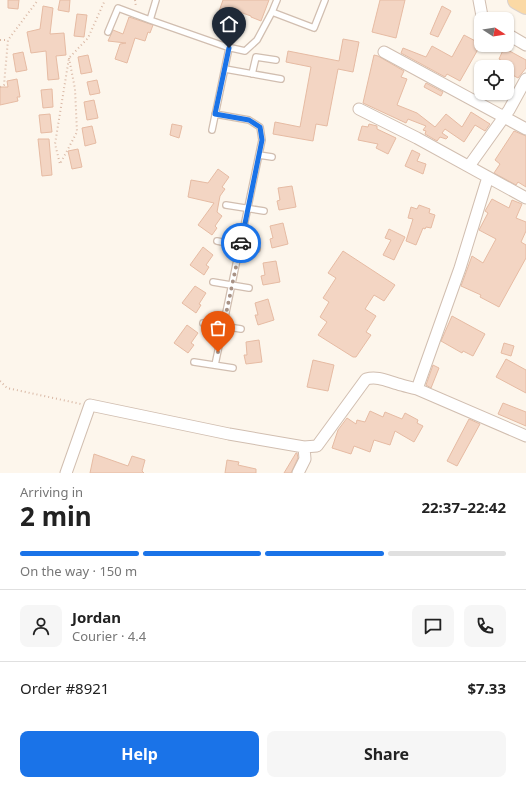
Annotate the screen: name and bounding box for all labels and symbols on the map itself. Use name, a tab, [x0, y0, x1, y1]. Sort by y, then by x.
pin	[212, 7.0, 246, 48]
north arrow	[474, 12, 514, 52]
courier	[221, 223, 261, 263]
pin	[201, 311, 235, 352]

